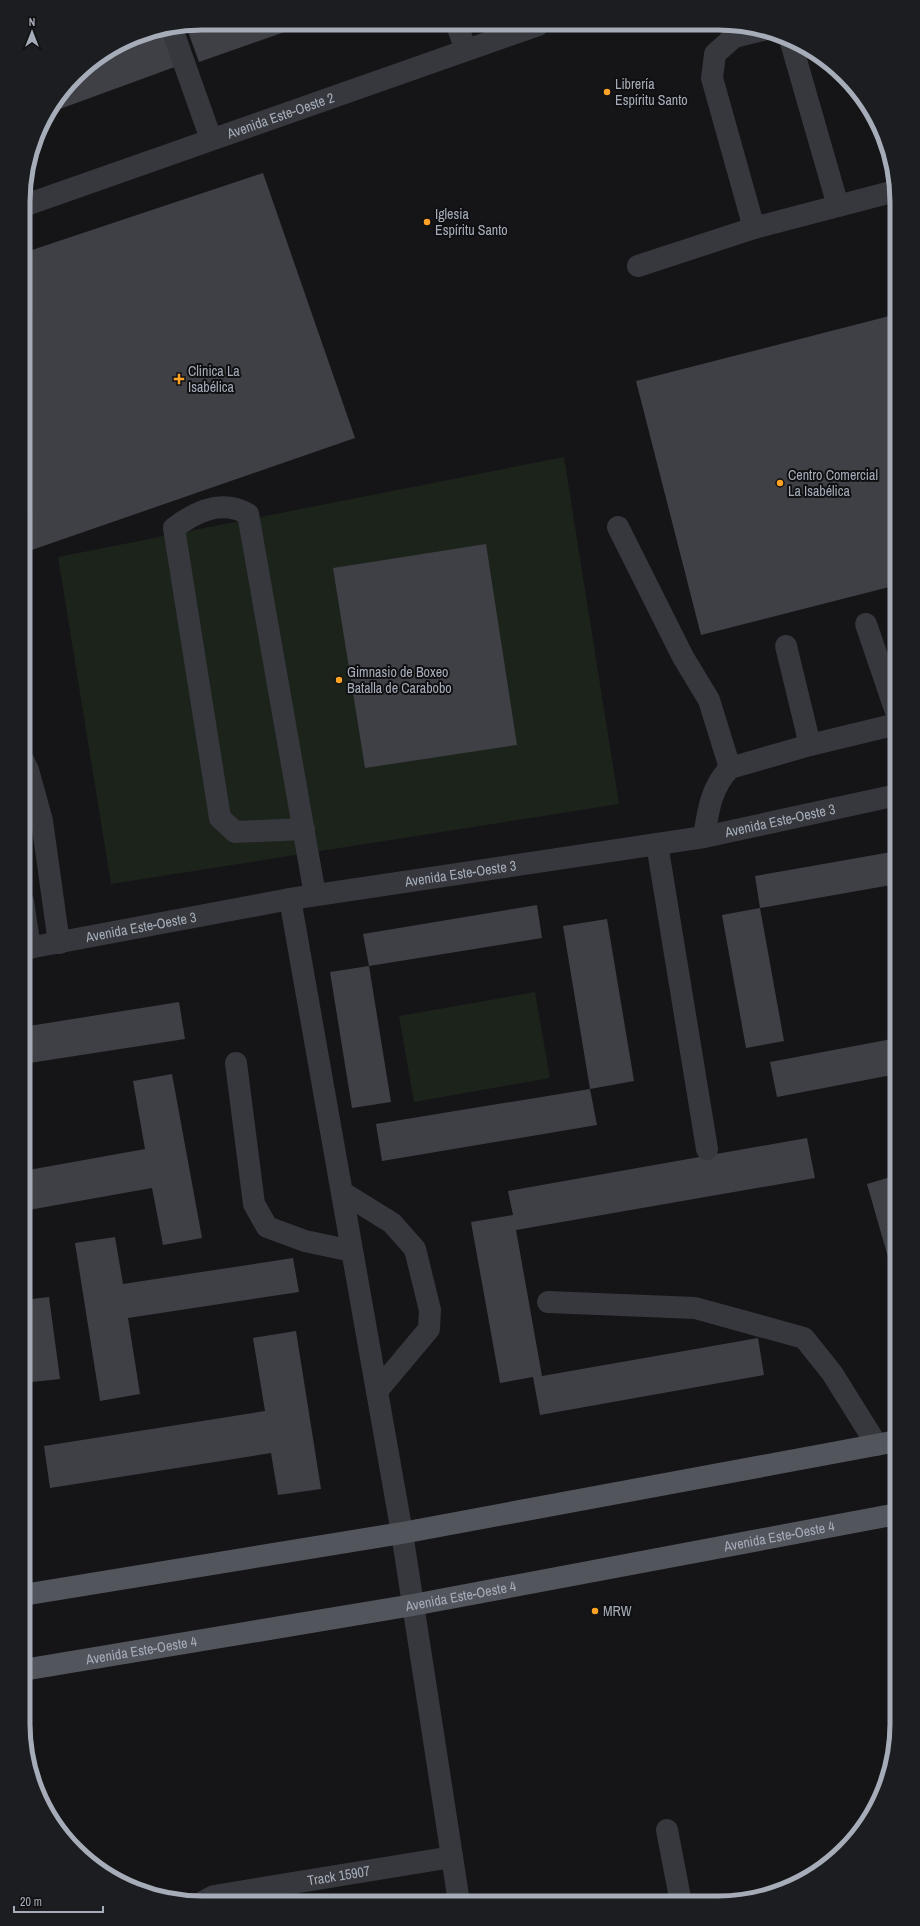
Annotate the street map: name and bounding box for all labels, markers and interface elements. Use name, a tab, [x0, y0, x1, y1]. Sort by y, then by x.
north arrow	[12, 12, 52, 52]
text: N	[29, 15, 35, 29]
place label: Librería Espíritu Santo	[615, 75, 688, 109]
marker: Librería Espíritu Santo	[602, 87, 612, 97]
street label: Avenida Este-Oeste 2	[224, 88, 337, 143]
place label: Iglesia Espíritu Santo	[435, 205, 508, 239]
marker: Iglesia Espíritu Santo	[422, 217, 432, 227]
place label: Clinica La Isabélica	[188, 362, 240, 396]
marker: Clinica La Isabélica	[173, 373, 185, 385]
place label: Centro Comercial La Isabélica	[788, 466, 878, 500]
marker: Centro Comercial La Isabélica	[775, 478, 785, 488]
place label: Gimnasio de Boxeo Batalla de Carabobo	[347, 663, 452, 697]
marker: Gimnasio de Boxeo Batalla de Carabobo	[334, 675, 344, 685]
street label: Avenida Este-Oeste 3	[722, 800, 837, 841]
street label: Avenida Este-Oeste 3	[403, 856, 517, 891]
street label: Avenida Este-Oeste 3	[83, 908, 198, 946]
street label: Avenida Este-Oeste 4	[721, 1517, 837, 1556]
street label: Avenida Este-Oeste 4	[403, 1577, 518, 1615]
place label: MRW	[603, 1602, 632, 1620]
marker: MRW	[590, 1606, 600, 1616]
street label: Avenida Este-Oeste 4	[84, 1632, 199, 1669]
street label: Track 15907	[306, 1862, 372, 1890]
scale bar	[14, 1888, 103, 1914]
text: 20 m	[20, 1894, 42, 1910]

